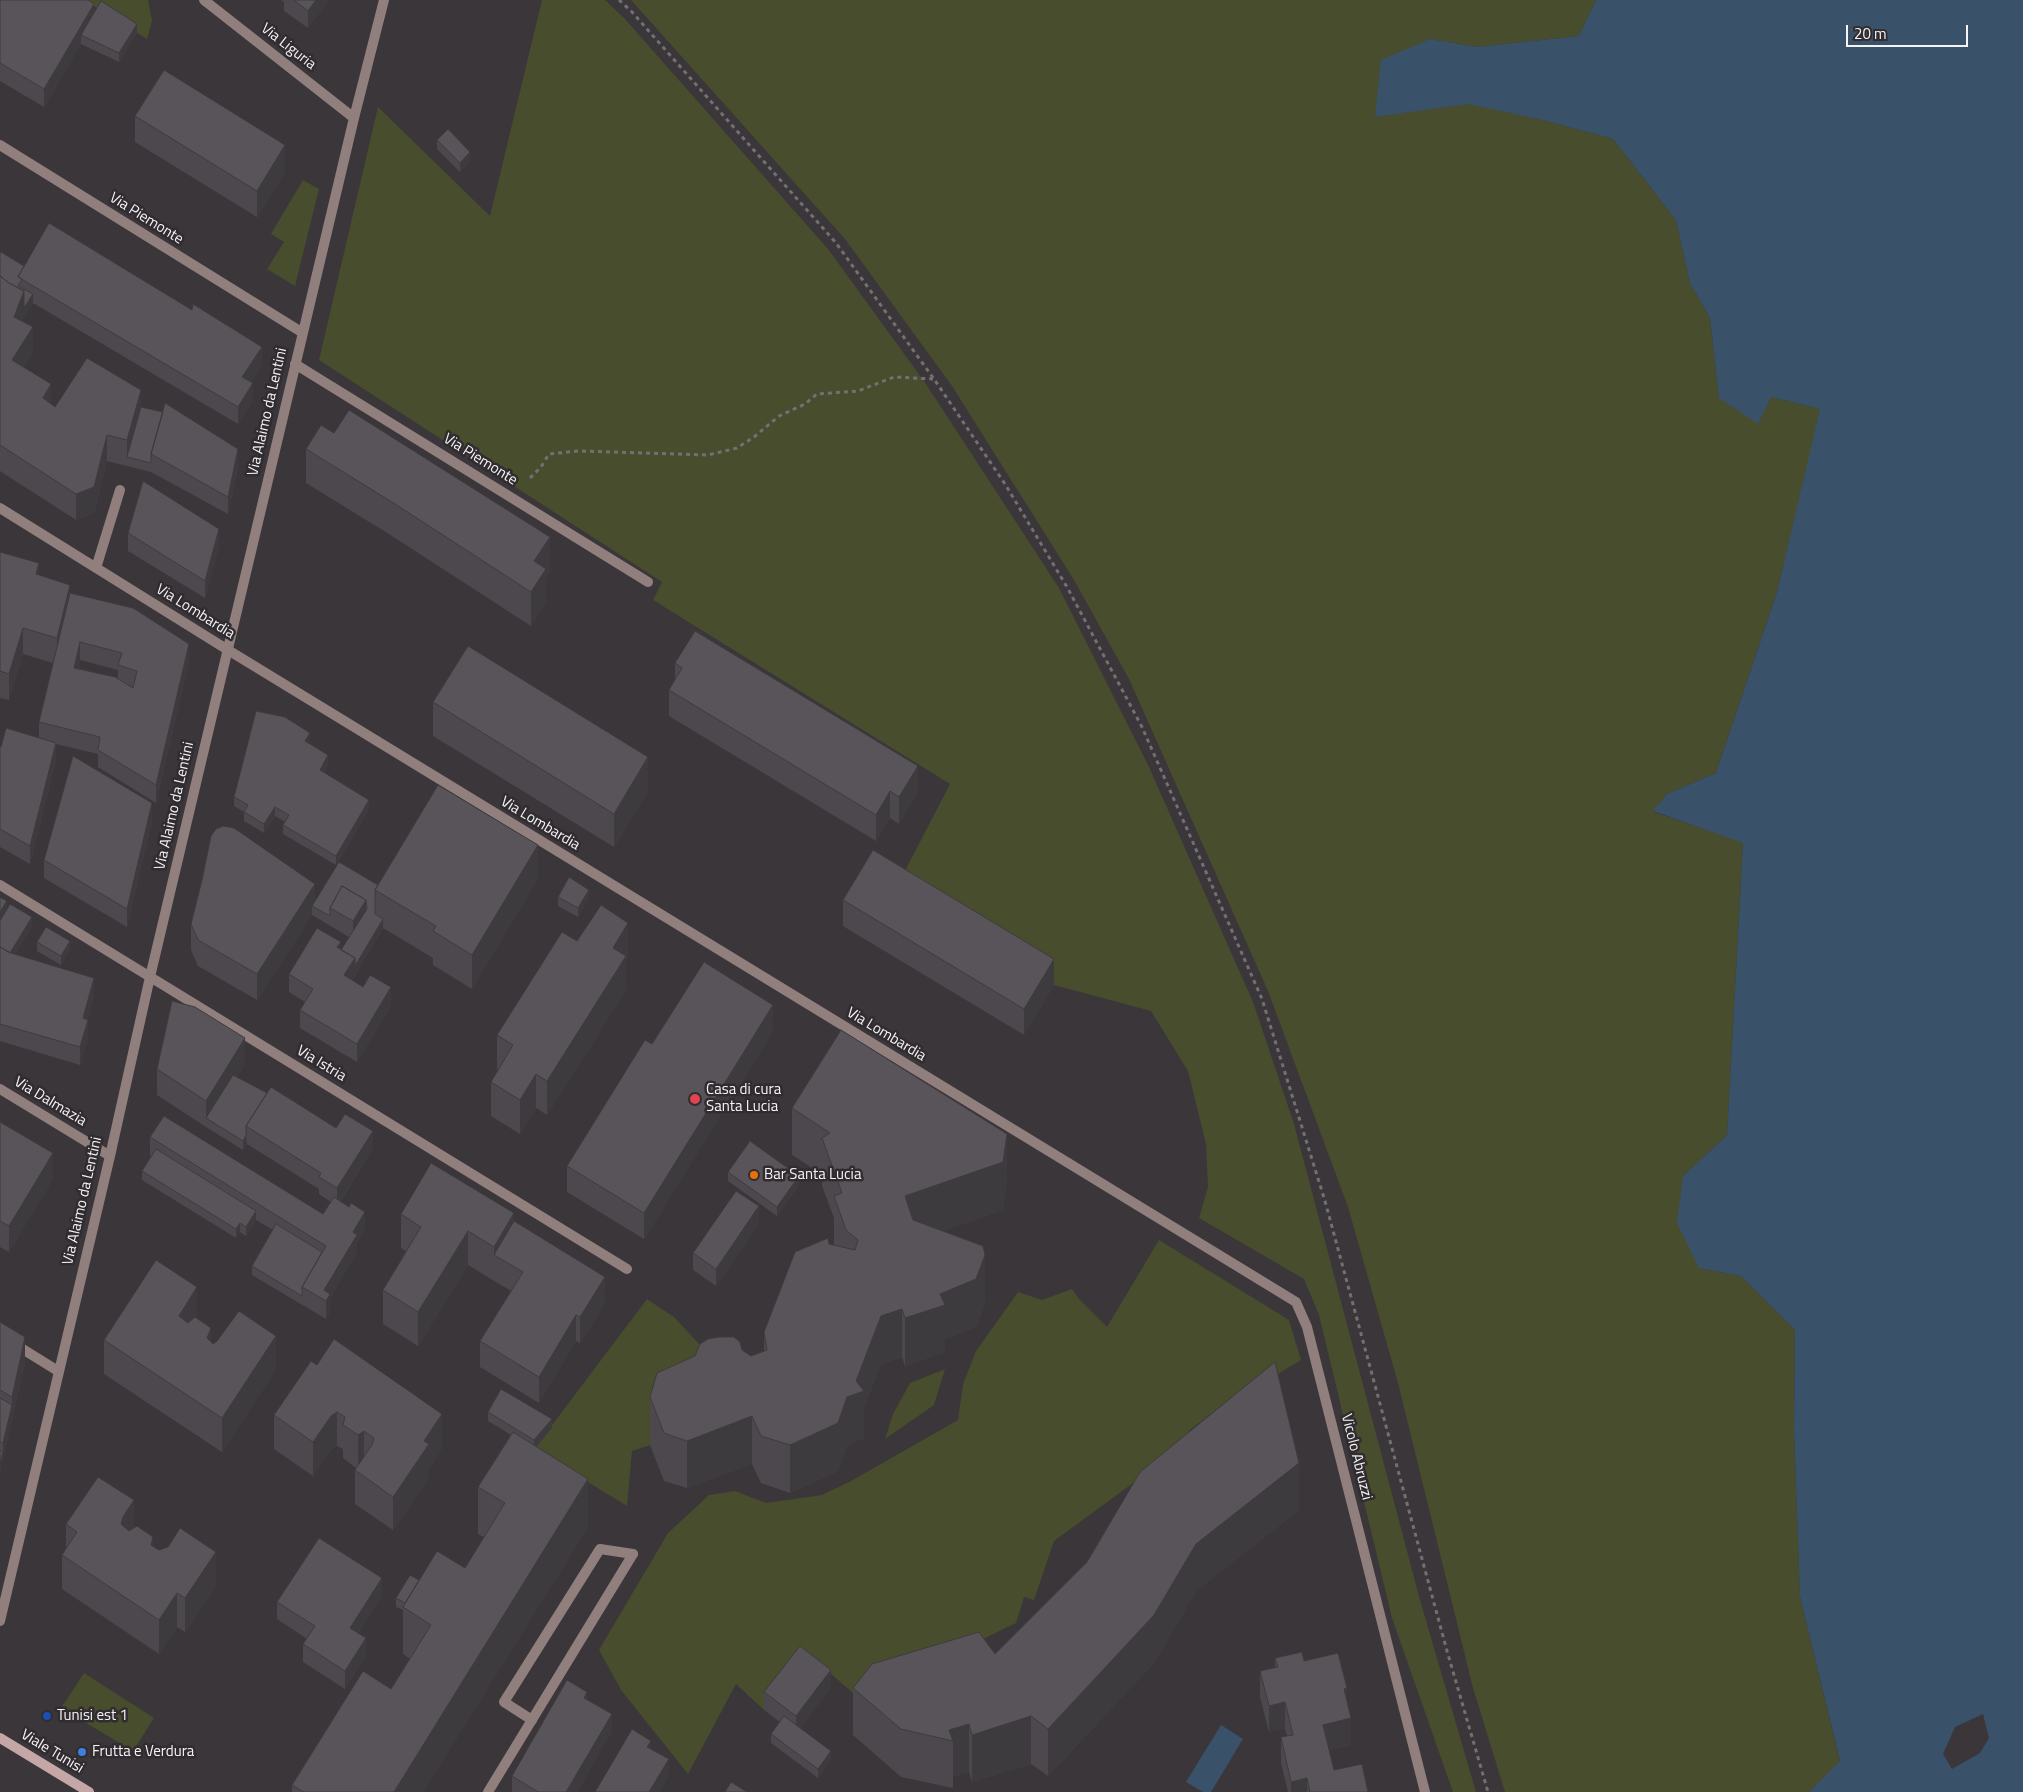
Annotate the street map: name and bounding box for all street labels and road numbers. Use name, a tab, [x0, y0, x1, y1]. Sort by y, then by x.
street label: Via Liguria	[257, 20, 319, 74]
street label: Via Piemonte	[106, 189, 186, 249]
street label: Via Alaimo da Lentini	[244, 346, 292, 478]
street label: Via Piemonte	[440, 430, 520, 490]
street label: Via Lombardia	[152, 581, 238, 643]
street label: Via Alaimo da Lentini	[151, 740, 199, 872]
street label: Via Lombardia	[497, 793, 583, 855]
street label: Via Lombardia	[843, 1004, 929, 1066]
street label: Via Istria	[293, 1042, 349, 1086]
street label: Via Dalmazia	[11, 1073, 89, 1131]
street label: Via Alaimo da Lentini	[59, 1135, 107, 1267]
street label: Vicolo Abruzzi	[1337, 1412, 1375, 1502]
street label: Viale Tunisi	[17, 1726, 87, 1778]

